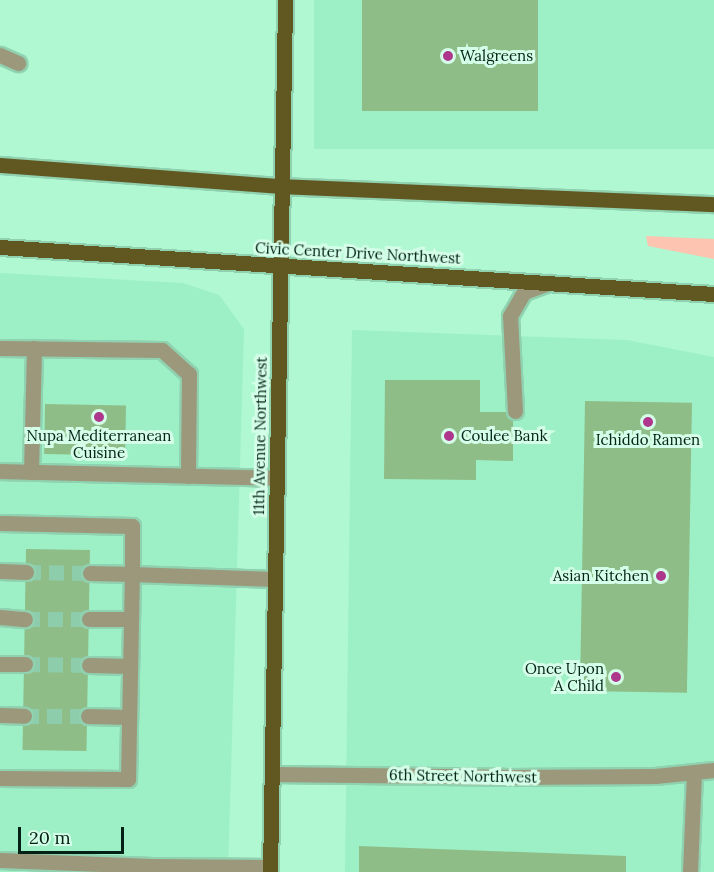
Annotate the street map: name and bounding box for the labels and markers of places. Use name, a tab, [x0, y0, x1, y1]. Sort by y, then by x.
place label: Walgreens	[460, 47, 533, 65]
marker: Walgreens	[441, 49, 455, 63]
marker: Nupa Mediterranean Cuisine	[92, 410, 106, 424]
marker: Ichiddo Ramen	[641, 415, 655, 429]
place label: Nupa Mediterranean Cuisine	[27, 426, 171, 461]
place label: Coulee Bank	[461, 427, 548, 445]
marker: Coulee Bank	[442, 429, 456, 443]
place label: Ichiddo Ramen	[596, 431, 700, 449]
place label: Asian Kitchen	[553, 567, 649, 585]
marker: Asian Kitchen	[654, 569, 668, 583]
place label: Once Upon A Child	[525, 659, 604, 694]
marker: Once Upon A Child	[609, 670, 623, 684]

